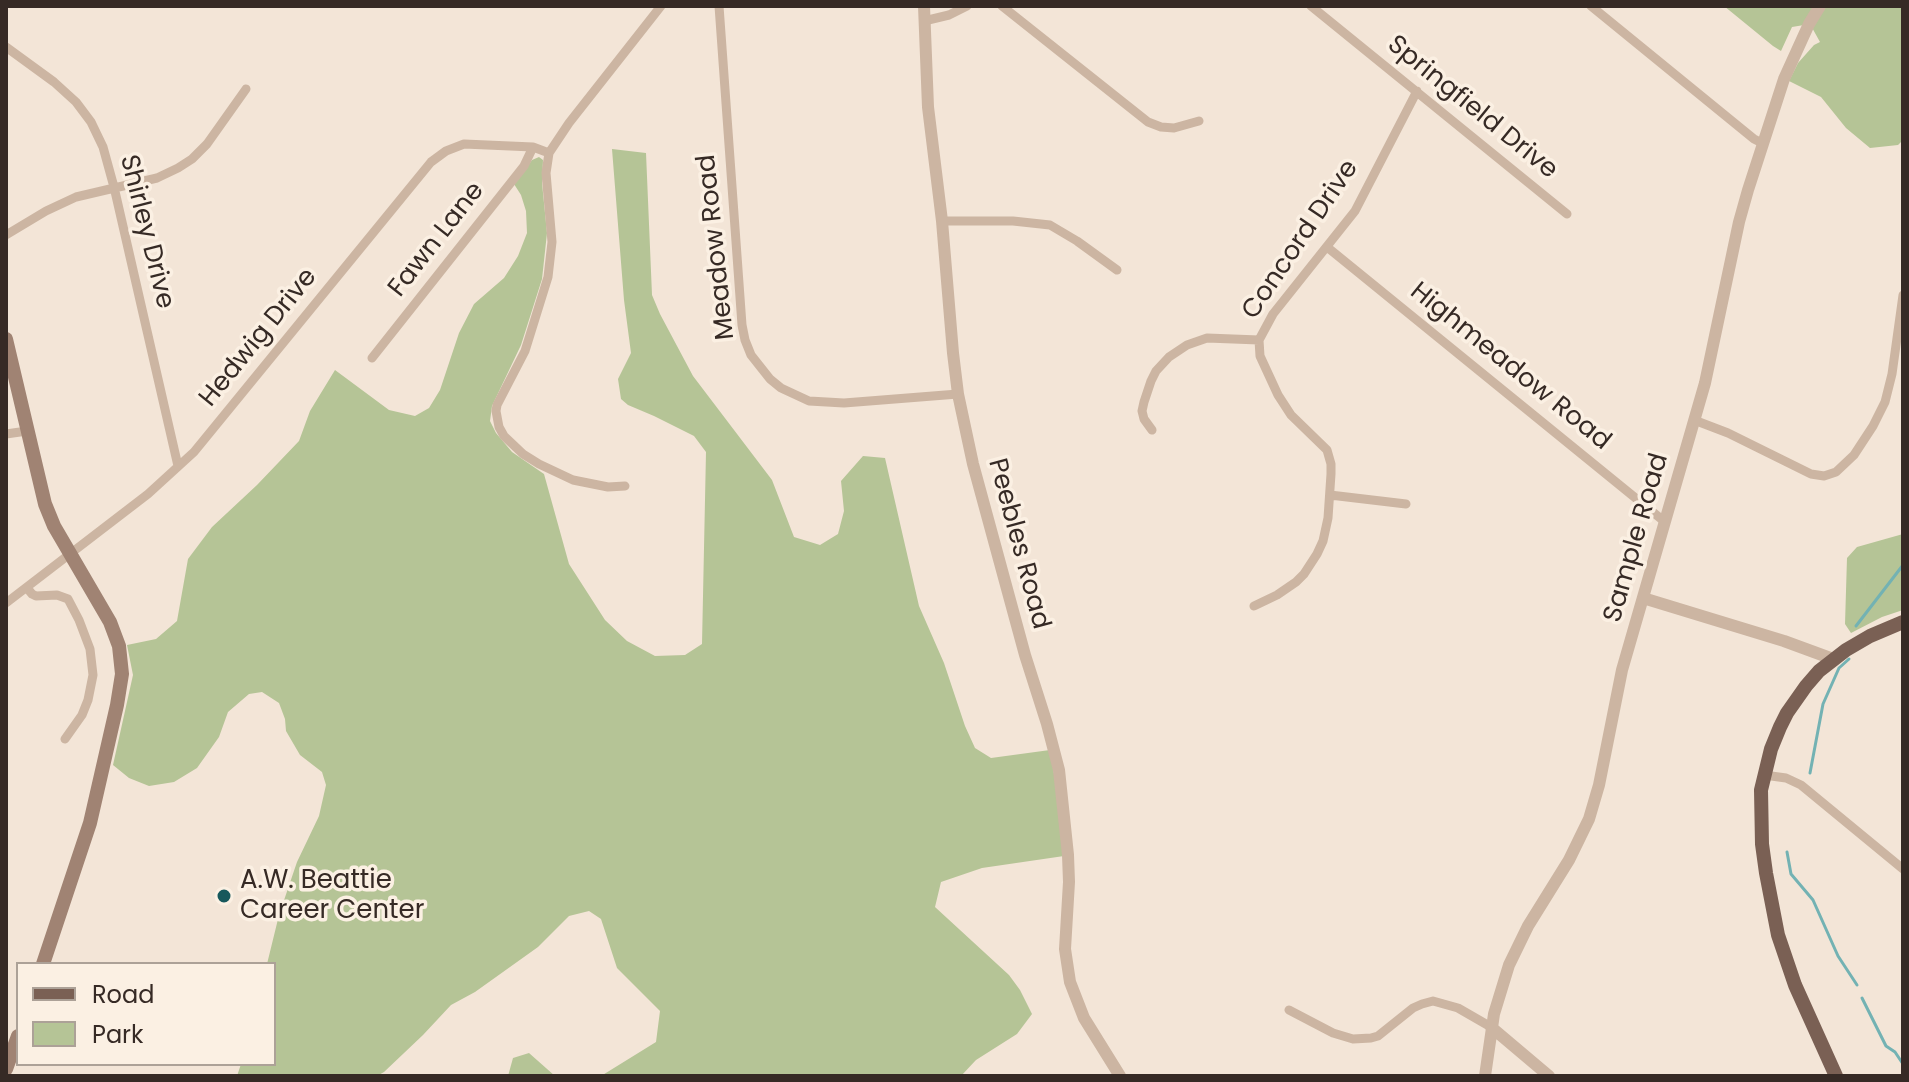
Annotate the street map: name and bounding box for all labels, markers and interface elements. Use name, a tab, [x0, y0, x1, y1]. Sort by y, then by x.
street label: Springfield Drive	[1380, 30, 1564, 186]
street label: Shirley Drive	[112, 152, 180, 312]
street label: Meadow Road	[692, 153, 742, 341]
street label: Concord Drive	[1236, 155, 1366, 325]
street label: Fawn Lane	[382, 176, 492, 304]
street label: Hedwig Drive	[194, 262, 324, 414]
street label: Highmeadow Road	[1403, 276, 1617, 458]
street label: Sample Road	[1598, 450, 1676, 626]
street label: Peebles Road	[980, 455, 1056, 633]
place label: A.W. Beattie Career Center	[240, 865, 424, 926]
marker: A.W. Beattie Career Center	[215, 887, 233, 905]
legend	[16, 962, 276, 1066]
text: Road	[92, 978, 154, 1011]
text: Park	[92, 1018, 143, 1051]

